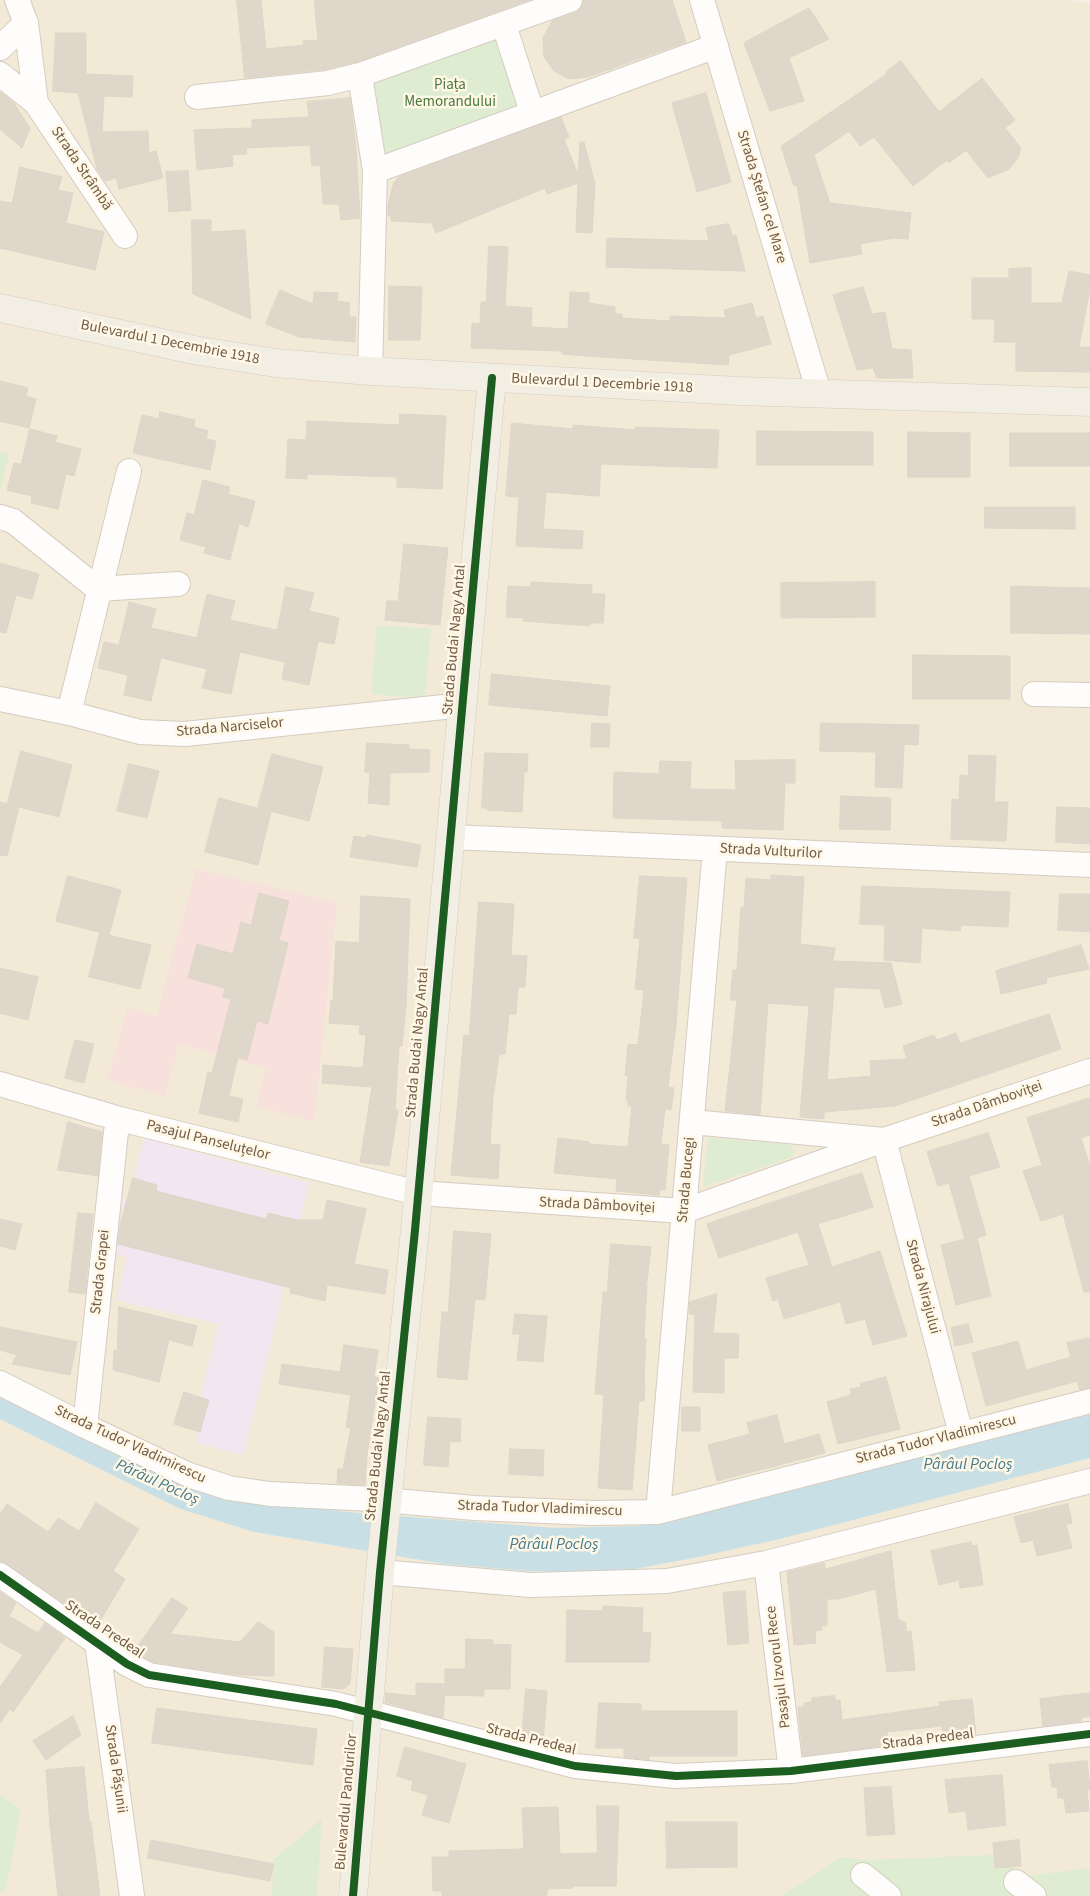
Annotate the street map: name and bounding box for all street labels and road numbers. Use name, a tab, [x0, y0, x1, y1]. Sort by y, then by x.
street label: Strada Strâmbă	[46, 124, 116, 214]
street label: Strada Ștefan cel Mare	[732, 128, 790, 266]
street label: Bulevardul 1 Decembrie 1918	[79, 317, 261, 369]
street label: Bulevardul 1 Decembrie 1918	[511, 370, 693, 398]
street label: Strada Budai Nagy Antal	[439, 564, 471, 716]
street label: Strada Narciselor	[176, 714, 284, 742]
street label: Strada Vulturilor	[719, 840, 823, 864]
street label: Strada Budai Nagy Antal	[402, 967, 434, 1119]
street label: Strada Dâmboviței	[929, 1078, 1045, 1132]
street label: Pasajul Panseluțelor	[144, 1117, 272, 1165]
street label: Strada Bucegi	[674, 1136, 700, 1224]
street label: Strada Dâmboviței	[538, 1194, 656, 1218]
street label: Strada Grapei	[88, 1229, 114, 1315]
street label: Strada Nirajului	[901, 1238, 943, 1336]
street label: Strada Budai Nagy Antal	[362, 1370, 396, 1522]
street label: Strada Tudor Vladimirescu	[51, 1402, 209, 1488]
street label: Strada Tudor Vladimirescu	[854, 1411, 1018, 1469]
street label: Strada Tudor Vladimirescu	[457, 1497, 623, 1521]
street label: Strada Predeal	[61, 1597, 147, 1663]
street label: Pasajul Izvorul Rece	[763, 1605, 795, 1729]
street label: Strada Predeal	[484, 1720, 578, 1760]
street label: Strada Pășunii	[100, 1723, 130, 1815]
street label: Strada Predeal	[881, 1725, 975, 1755]
street label: Bulevardul Pandurilor	[332, 1733, 362, 1871]

